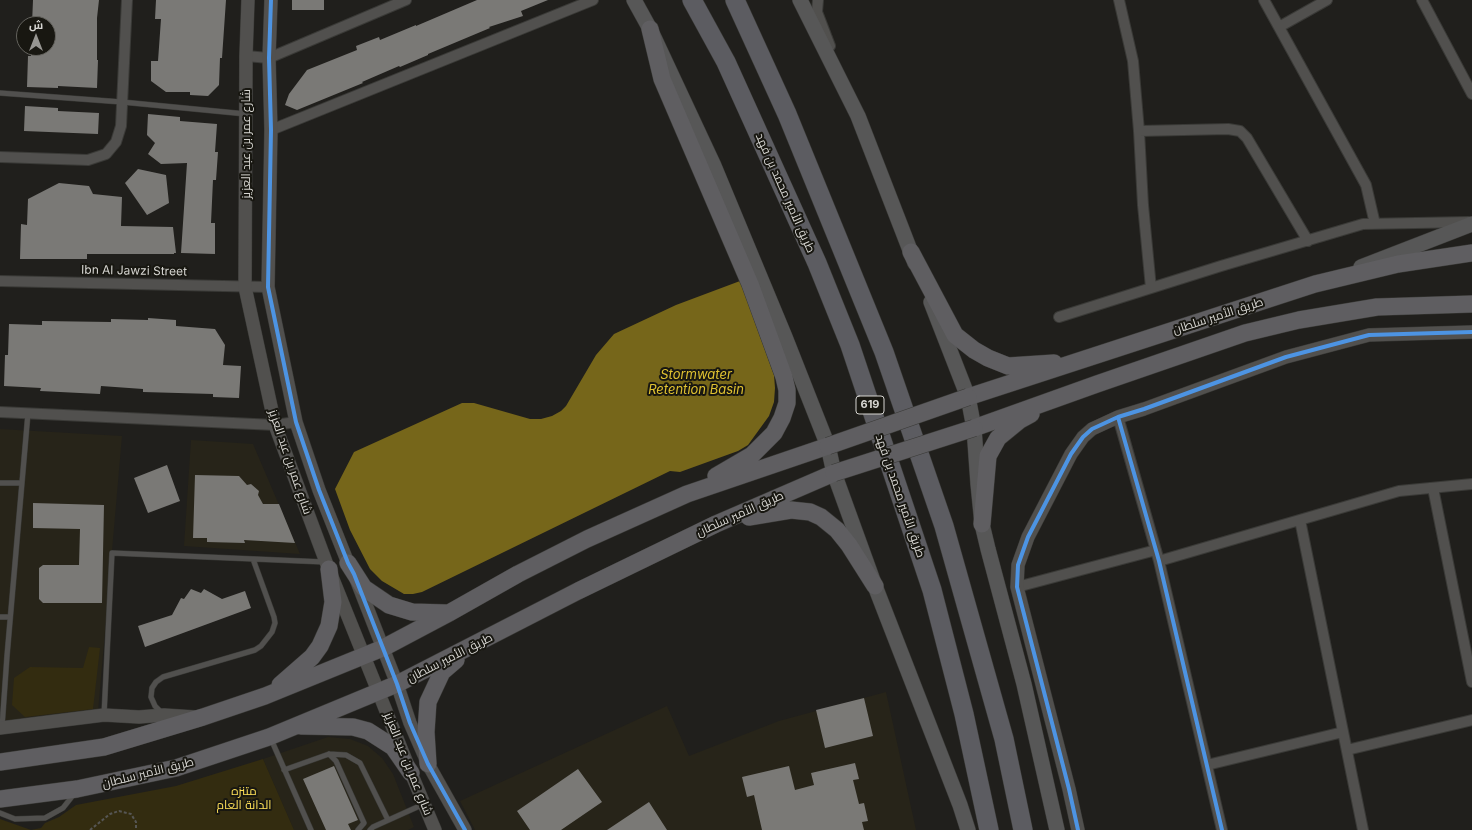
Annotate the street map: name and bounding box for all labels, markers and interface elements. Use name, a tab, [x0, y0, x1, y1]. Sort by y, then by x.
north arrow	[16, 16, 56, 56]
text: ش	[29, 18, 43, 32]
street label: شارع عمر بن عبد العزيز	[239, 89, 253, 199]
street label: طريق الأمير محمد بن فهد	[752, 131, 818, 255]
street label: Ibn Al Jawzi Street	[81, 263, 187, 279]
street label: طريق الأمير سلطان	[1171, 295, 1265, 337]
water label: Stormwater Retention Basin	[648, 367, 744, 398]
road number: 619	[856, 396, 884, 414]
street label: شارع عمر بن عبد العزيز	[265, 408, 315, 516]
street label: طريق الأمير محمد بن فهد	[872, 432, 928, 560]
street label: طريق الأمير سلطان	[694, 488, 786, 540]
street label: طريق الأمير سلطان	[405, 630, 495, 686]
street label: شارع عمر بن عبد العزيز	[381, 710, 435, 818]
street label: طريق الأمير سلطان	[101, 755, 195, 791]
park label: متنزه الدانة العام	[217, 784, 271, 812]

